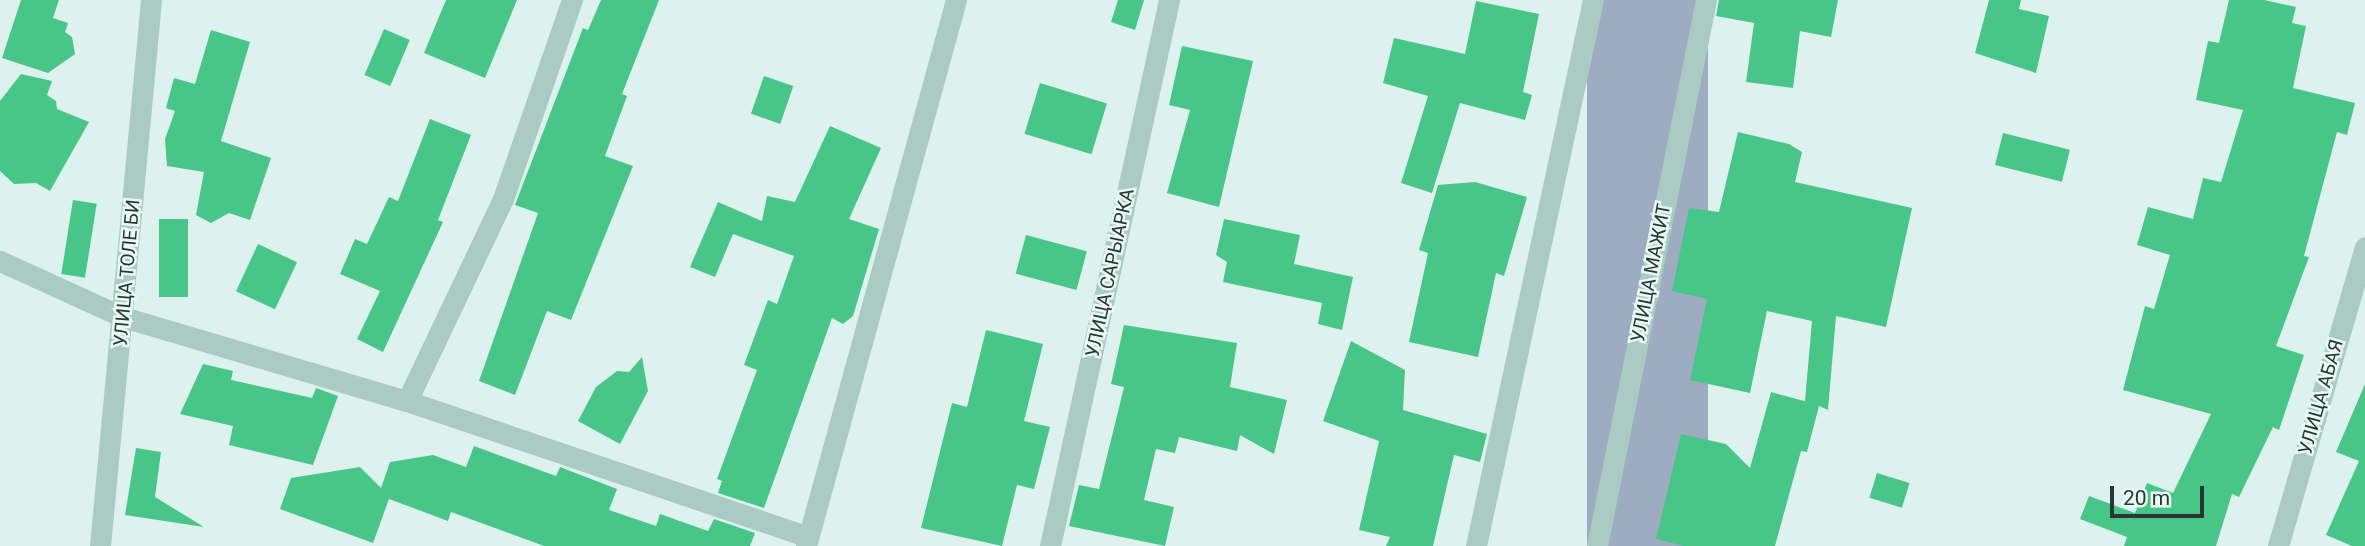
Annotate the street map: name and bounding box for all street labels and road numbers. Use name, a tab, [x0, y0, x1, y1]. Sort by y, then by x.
street label: УЛИЦА САРЫАРКА	[1081, 187, 1139, 359]
street label: УЛИЦА ТОЛЕ БИ	[109, 198, 145, 348]
street label: УЛИЦА МАЖИТ	[1626, 202, 1676, 344]
street label: УЛИЦА АБАЯ	[2294, 337, 2348, 457]

